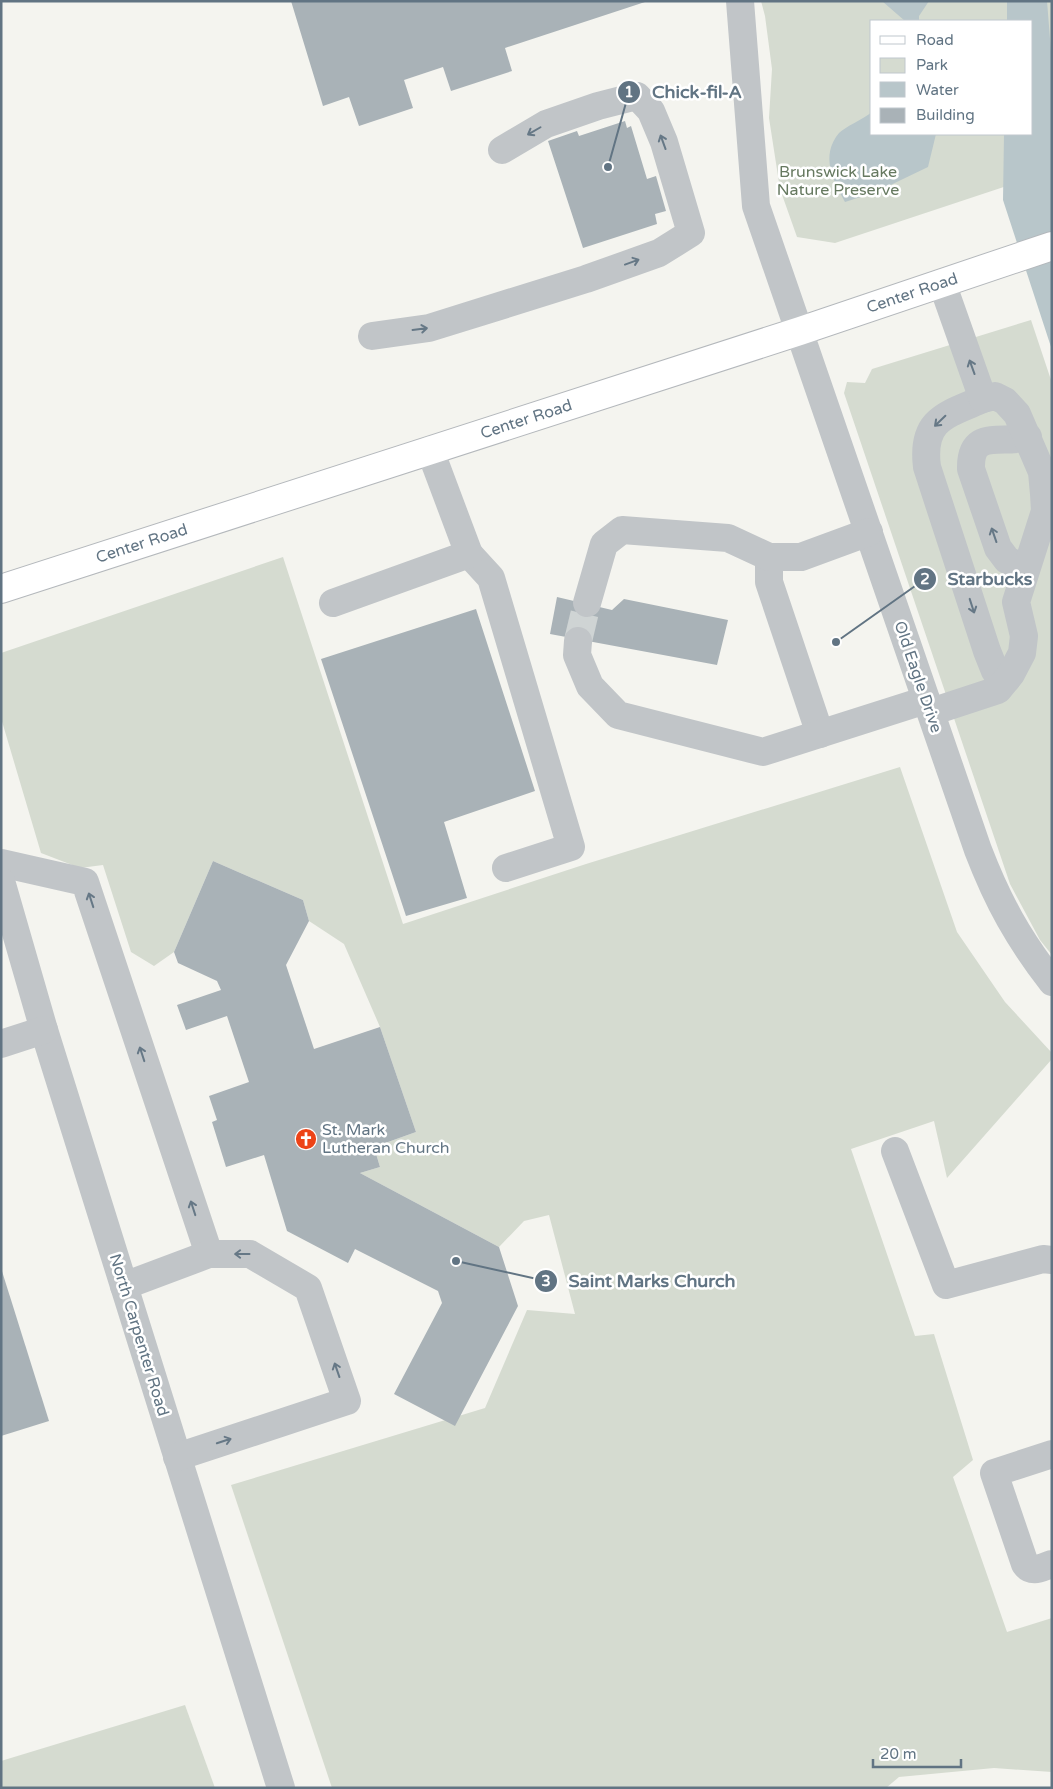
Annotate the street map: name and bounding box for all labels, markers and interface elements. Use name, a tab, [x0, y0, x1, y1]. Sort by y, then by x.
legend	[870, 20, 1033, 135]
text: Road	[916, 31, 954, 49]
text: Park	[916, 56, 948, 74]
callout: Chick-fil-A	[617, 75, 752, 108]
text: Chick-fil-A	[652, 81, 742, 103]
text: Water	[916, 81, 959, 99]
text: 1	[624, 83, 634, 101]
text: Building	[916, 106, 975, 124]
one-way arrow	[528, 127, 542, 137]
one-way arrow	[658, 135, 667, 150]
park label: Brunswick Lake Nature Preserve	[777, 162, 899, 200]
one-way arrow	[623, 257, 639, 266]
street label: Center Road	[864, 268, 960, 318]
one-way arrow	[412, 324, 428, 334]
one-way arrow	[967, 359, 976, 375]
street label: Center Road	[478, 395, 575, 444]
one-way arrow	[934, 415, 946, 427]
street label: Center Road	[93, 519, 190, 568]
one-way arrow	[989, 527, 998, 543]
callout: Starbucks	[912, 562, 1042, 595]
text: Starbucks	[948, 568, 1033, 590]
text: 2	[920, 570, 930, 588]
one-way arrow	[968, 598, 978, 614]
street label: Old Eagle Drive	[890, 618, 946, 736]
one-way arrow	[85, 892, 95, 908]
one-way arrow	[137, 1047, 146, 1062]
place label: St. Mark Lutheran Church	[322, 1120, 450, 1158]
church icon: St. Mark Lutheran Church	[294, 1127, 318, 1151]
one-way arrow	[188, 1200, 198, 1216]
one-way arrow	[234, 1249, 250, 1259]
street label: North Carpenter Road	[105, 1251, 173, 1419]
callout: Saint Marks Church	[533, 1265, 745, 1298]
text: Saint Marks Church	[569, 1270, 735, 1292]
text: 3	[541, 1272, 551, 1290]
one-way arrow	[332, 1363, 341, 1378]
one-way arrow	[215, 1436, 231, 1446]
scale bar	[873, 1736, 960, 1768]
text: 20 m	[880, 1745, 917, 1763]

